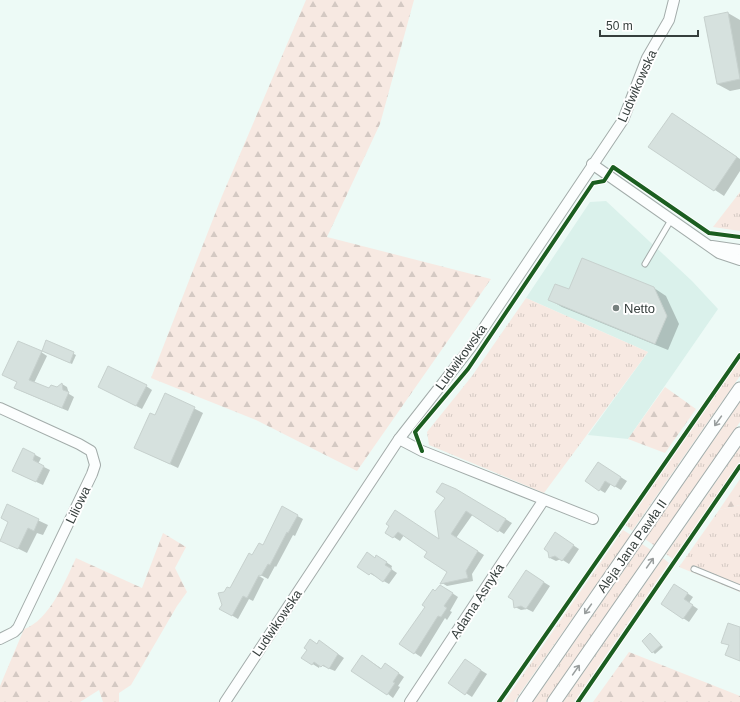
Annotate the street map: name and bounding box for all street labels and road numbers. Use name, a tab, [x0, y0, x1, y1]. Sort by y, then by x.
street label: Ludwikowska	[614, 47, 660, 124]
street label: Ludwikowska	[432, 321, 490, 393]
street label: Liliowa	[63, 483, 94, 526]
street label: Aleja Jana Pawła II	[594, 496, 670, 596]
street label: Adama Asnyka	[447, 560, 507, 641]
street label: Ludwikowska	[249, 586, 305, 659]

